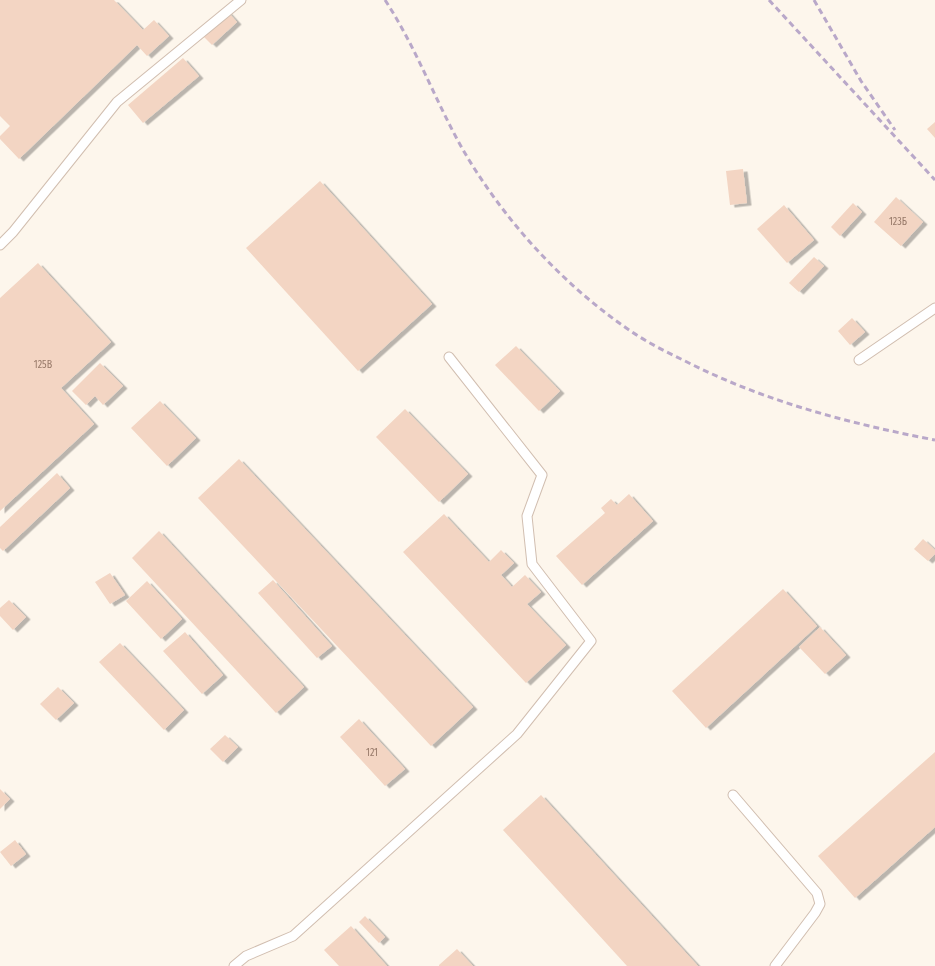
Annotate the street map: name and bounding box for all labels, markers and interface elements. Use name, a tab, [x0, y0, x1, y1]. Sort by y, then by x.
house number: 123Б	[889, 216, 907, 228]
house number: 125В	[34, 359, 53, 371]
house number: 121	[366, 747, 378, 759]

